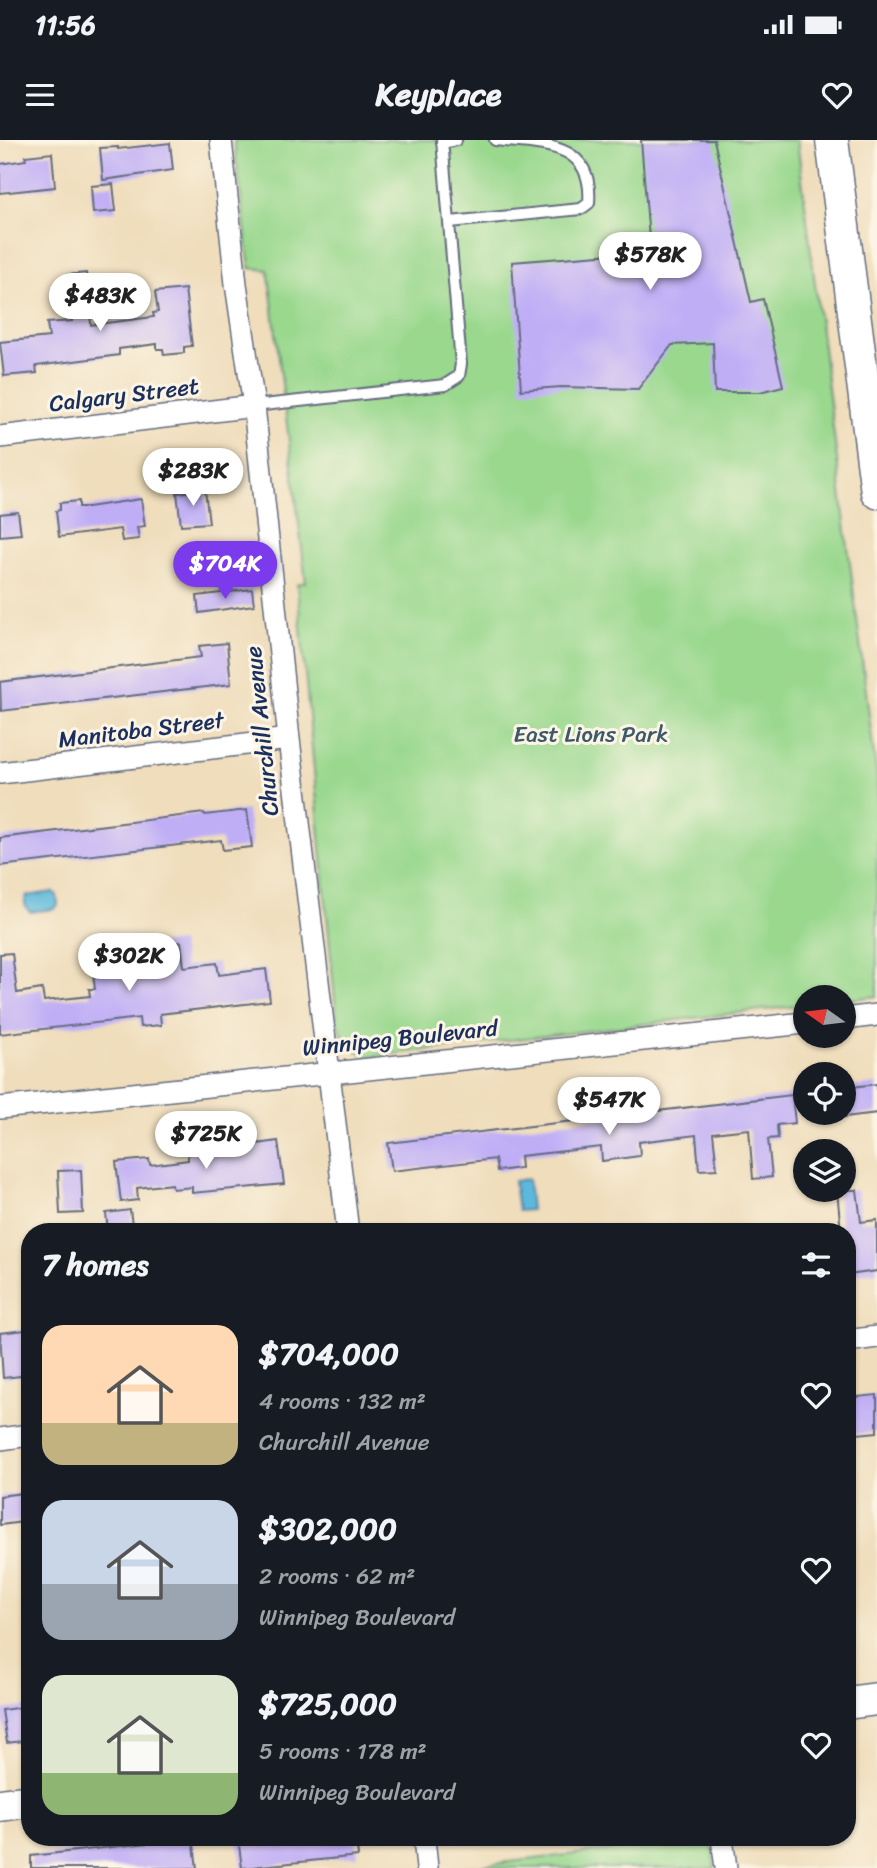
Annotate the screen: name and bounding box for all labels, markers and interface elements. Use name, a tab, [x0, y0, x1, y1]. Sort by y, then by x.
text: 11:56	[35, 2, 96, 48]
text: Keyplace	[376, 66, 501, 123]
icon: menu	[21, 76, 59, 114]
icon: heart	[818, 76, 856, 114]
pin: $578K	[601, 232, 699, 292]
text: $578K	[615, 234, 685, 275]
pin: $483K	[51, 274, 149, 333]
text: $483K	[65, 275, 135, 316]
street label: Calgary Street	[47, 365, 201, 425]
pin: $283K	[144, 448, 242, 508]
text: $283K	[158, 450, 228, 491]
pin: $704K	[176, 542, 274, 601]
text: $704K	[189, 543, 261, 584]
street label: Churchill Avenue	[233, 644, 291, 818]
street label: Manitoba Street	[56, 699, 228, 760]
park label: East Lions Park	[513, 714, 669, 755]
pin: $302K	[80, 934, 178, 993]
text: $302K	[94, 935, 164, 976]
north arrow	[793, 985, 856, 1048]
map controls	[793, 985, 856, 1202]
street label: Winnipeg Boulevard	[300, 1007, 501, 1069]
button: locate	[793, 1062, 856, 1125]
pin: $547K	[560, 1077, 658, 1137]
text: $547K	[573, 1079, 645, 1120]
pin: $725K	[157, 1112, 255, 1171]
text: $725K	[171, 1113, 241, 1154]
button: layers	[793, 1139, 856, 1202]
text: 7 homes	[42, 1238, 149, 1292]
icon: filters	[797, 1246, 835, 1284]
text: $704,000	[259, 1327, 399, 1381]
icon: home	[98, 1353, 182, 1437]
icon: heart	[797, 1376, 835, 1414]
text: 4 rooms · 132 m²	[259, 1381, 426, 1422]
text: Churchill Avenue	[259, 1422, 430, 1463]
text: $302,000	[259, 1502, 397, 1556]
icon: home	[98, 1528, 182, 1612]
icon: heart	[797, 1551, 835, 1589]
text: 2 rooms · 62 m²	[259, 1556, 415, 1597]
text: Winnipeg Boulevard	[259, 1597, 455, 1638]
text: $725,000	[259, 1677, 397, 1731]
icon: home	[98, 1703, 182, 1787]
icon: heart	[797, 1726, 835, 1764]
text: 5 rooms · 178 m²	[259, 1731, 427, 1772]
text: Winnipeg Boulevard	[259, 1772, 455, 1813]

